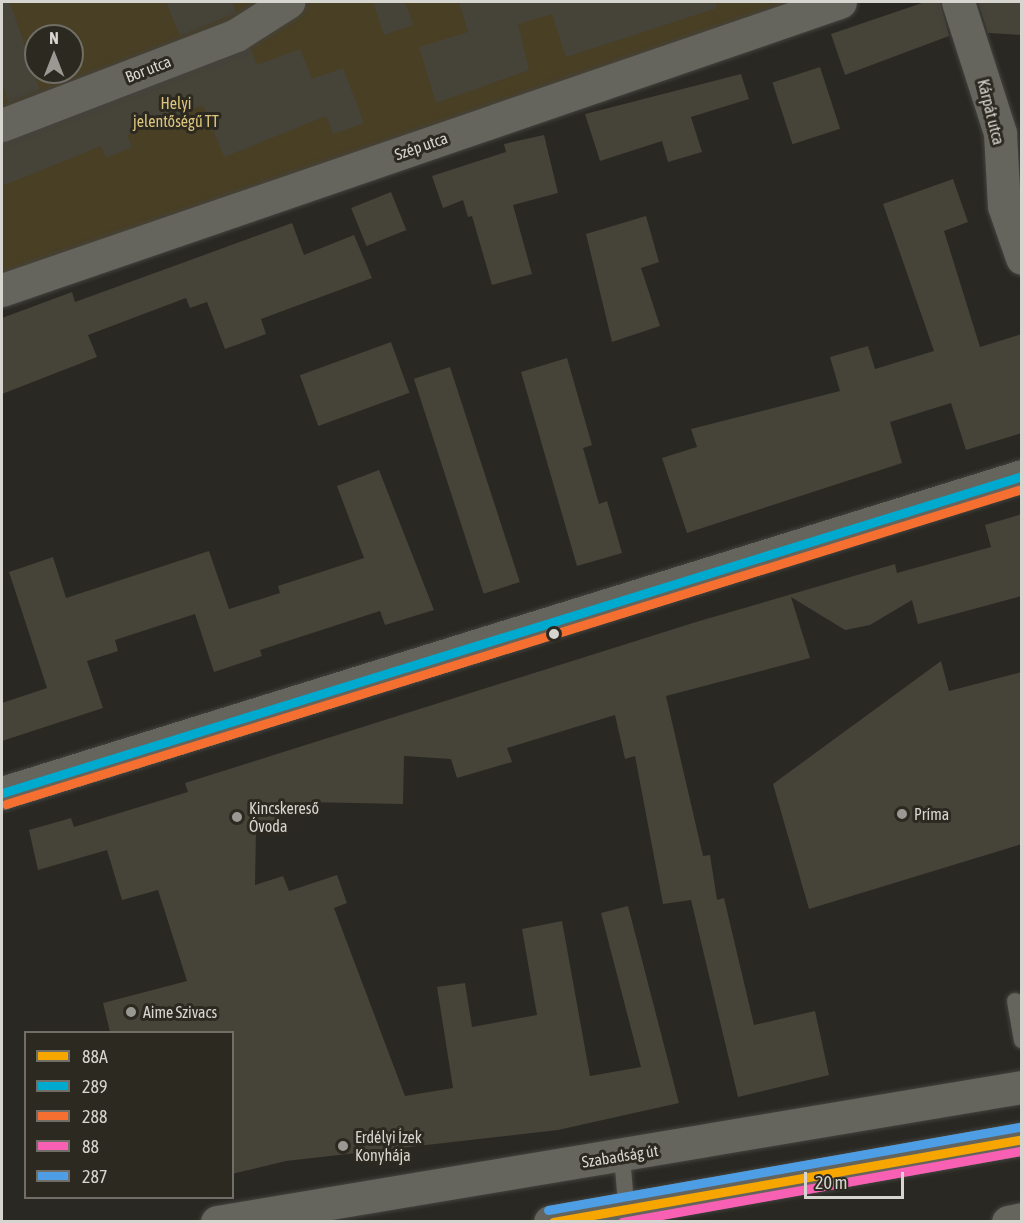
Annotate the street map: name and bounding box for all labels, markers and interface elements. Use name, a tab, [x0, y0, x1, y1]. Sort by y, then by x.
north arrow	[24, 24, 84, 84]
text: N	[49, 29, 59, 47]
street label: Bor utca	[122, 52, 174, 86]
street label: Kárpát utca	[974, 77, 1008, 147]
park label: Helyi jelentőségű TT	[133, 93, 219, 131]
street label: Szép utca	[392, 128, 450, 164]
unlabelled marker	[548, 628, 560, 640]
place label: Kincskereső Óvoda	[249, 798, 319, 836]
place label: Príma	[914, 804, 949, 824]
marker: Príma	[895, 807, 909, 821]
marker: Kincskereső Óvoda	[230, 810, 244, 824]
place label: Aime Szivacs	[143, 1002, 217, 1022]
marker: Aime Szivacs	[124, 1005, 138, 1019]
legend	[24, 1031, 234, 1199]
text: 88A	[82, 1046, 108, 1067]
text: 289	[82, 1076, 107, 1097]
text: 288	[82, 1106, 107, 1127]
place label: Erdélyi Ízek Konyhája	[355, 1127, 422, 1165]
text: 88	[82, 1136, 99, 1157]
marker: Erdélyi Ízek Konyhája	[336, 1139, 350, 1153]
street label: Szabadság út	[580, 1140, 660, 1172]
scale bar	[807, 1160, 908, 1198]
text: 287	[82, 1166, 107, 1187]
text: 20 m	[815, 1172, 847, 1193]

